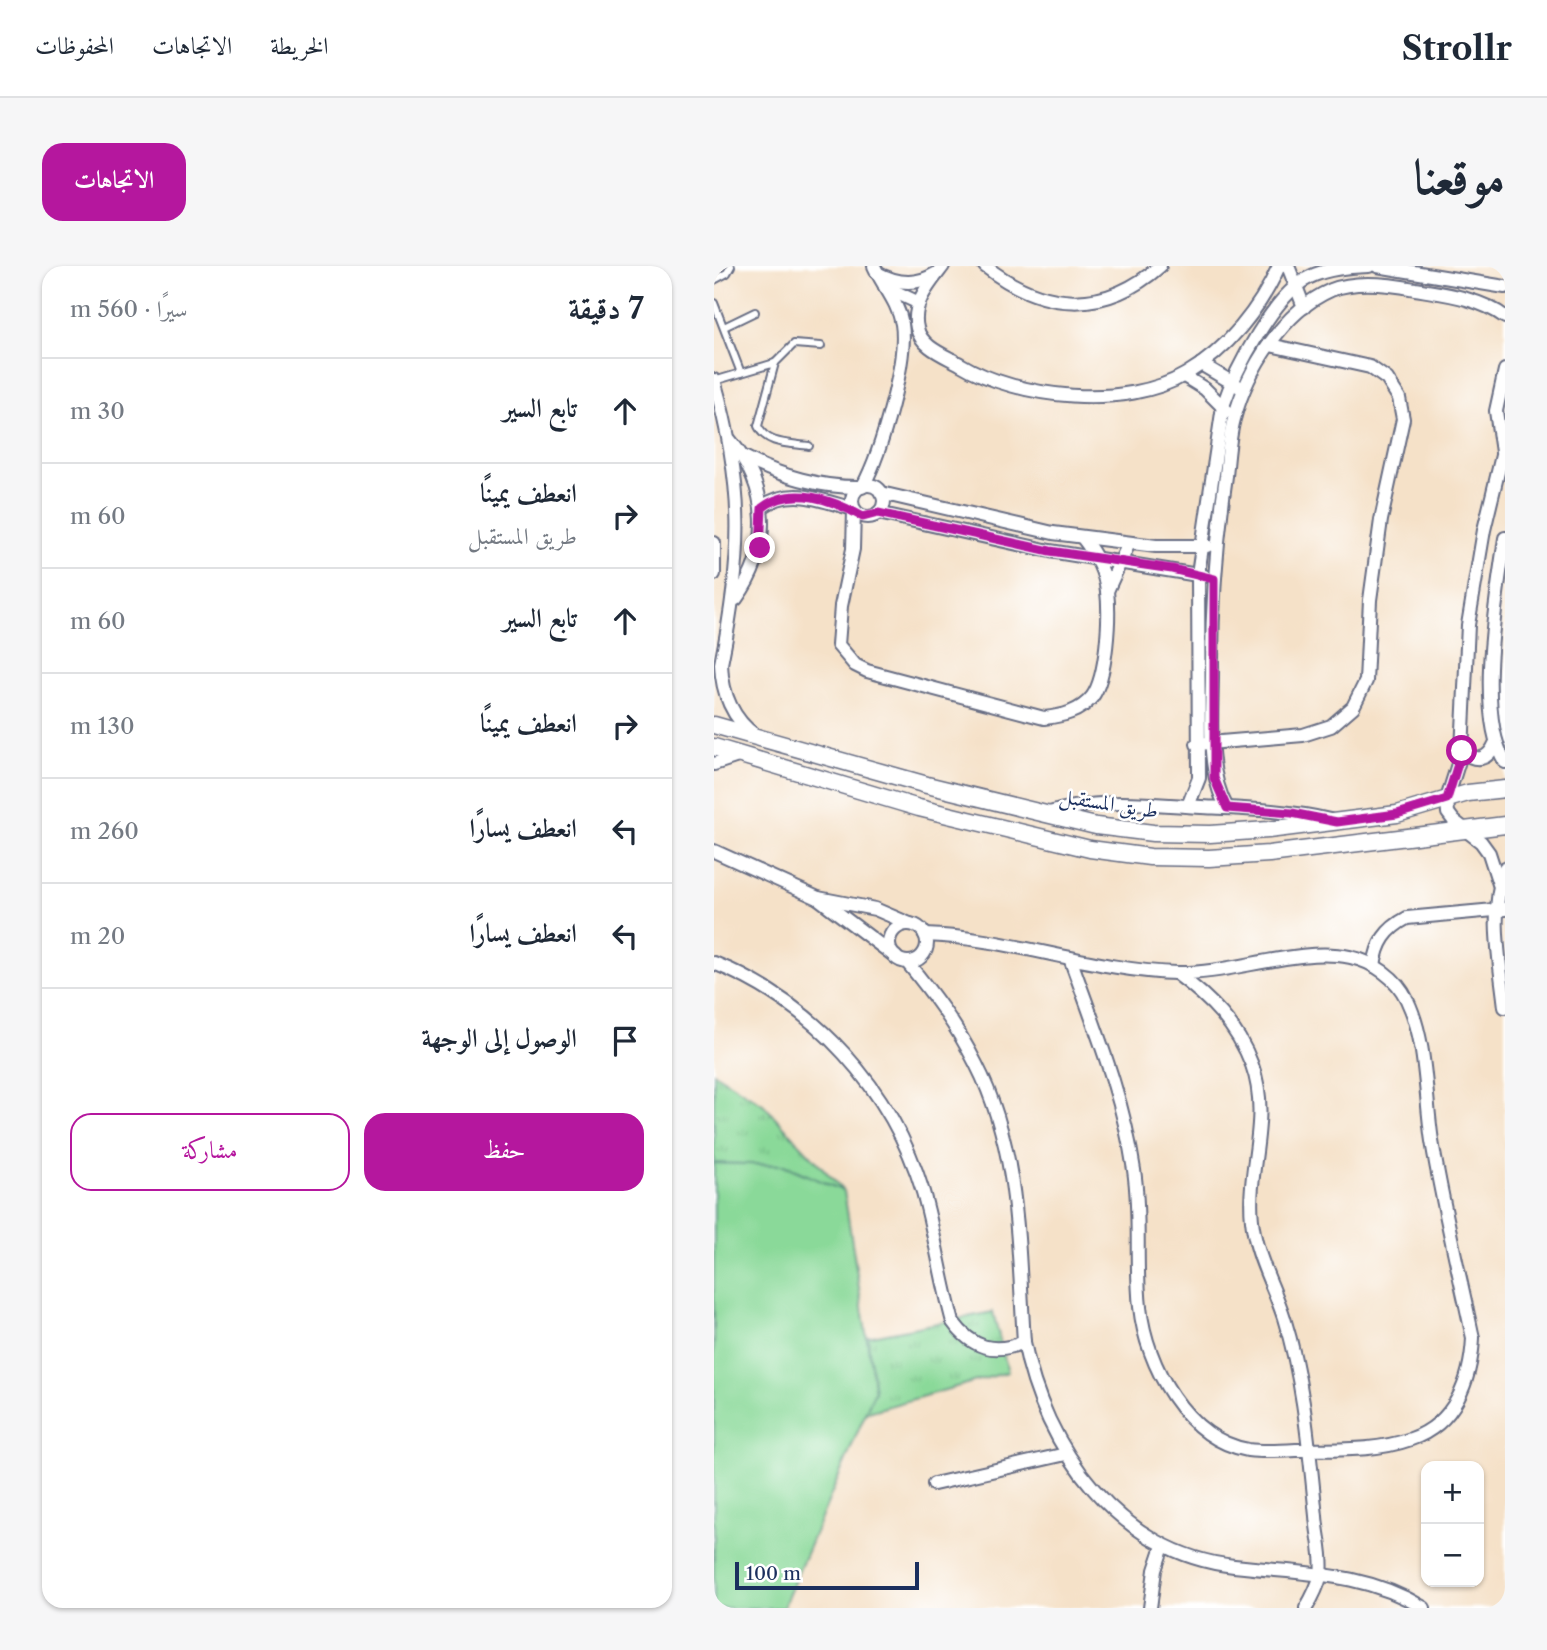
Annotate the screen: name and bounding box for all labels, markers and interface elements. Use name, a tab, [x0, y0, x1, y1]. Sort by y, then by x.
text: Strollr	[1401, 28, 1512, 69]
text: المحفوظات	[35, 31, 114, 60]
text: الاتجاهات	[152, 31, 232, 60]
text: الخريطة	[270, 31, 329, 60]
button: الاتجاهات	[42, 143, 186, 221]
text: موقعنا	[1413, 146, 1505, 207]
text: 7 دقيقة	[568, 290, 644, 327]
text: سيرًا · 560 m	[70, 295, 188, 323]
text: تابع السير	[503, 392, 577, 424]
icon: ahead	[606, 392, 644, 430]
text: 30 m	[70, 397, 125, 425]
text: انعطف يمينًا	[480, 477, 577, 509]
icon: right	[606, 497, 644, 535]
text: 60 m	[70, 502, 126, 530]
text: طريق المستقبل	[468, 522, 577, 550]
route end	[744, 532, 775, 563]
text: تابع السير	[503, 602, 577, 634]
icon: ahead	[606, 602, 644, 640]
text: 60 m	[70, 607, 126, 635]
text: انعطف يمينًا	[480, 707, 577, 739]
icon: right	[606, 707, 644, 745]
text: 130 m	[70, 712, 134, 740]
route start	[1446, 735, 1477, 766]
street label: طريق المستقبل	[1057, 783, 1160, 826]
text: انعطف يسارًا	[469, 812, 577, 844]
icon: left	[606, 812, 644, 850]
text: 260 m	[70, 817, 139, 845]
text: انعطف يسارًا	[469, 917, 577, 949]
icon: left	[606, 917, 644, 955]
text: 20 m	[70, 922, 125, 950]
text: الوصول إلى الوجهة	[422, 1022, 577, 1054]
icon: arrive	[606, 1022, 644, 1060]
button: مشاركة	[70, 1113, 350, 1191]
button: حفظ	[364, 1113, 644, 1191]
map controls	[1421, 1461, 1484, 1587]
button: +	[1421, 1461, 1484, 1524]
button: −	[1421, 1524, 1484, 1587]
scale bar	[735, 1559, 919, 1591]
text: 100 m	[746, 1562, 801, 1585]

